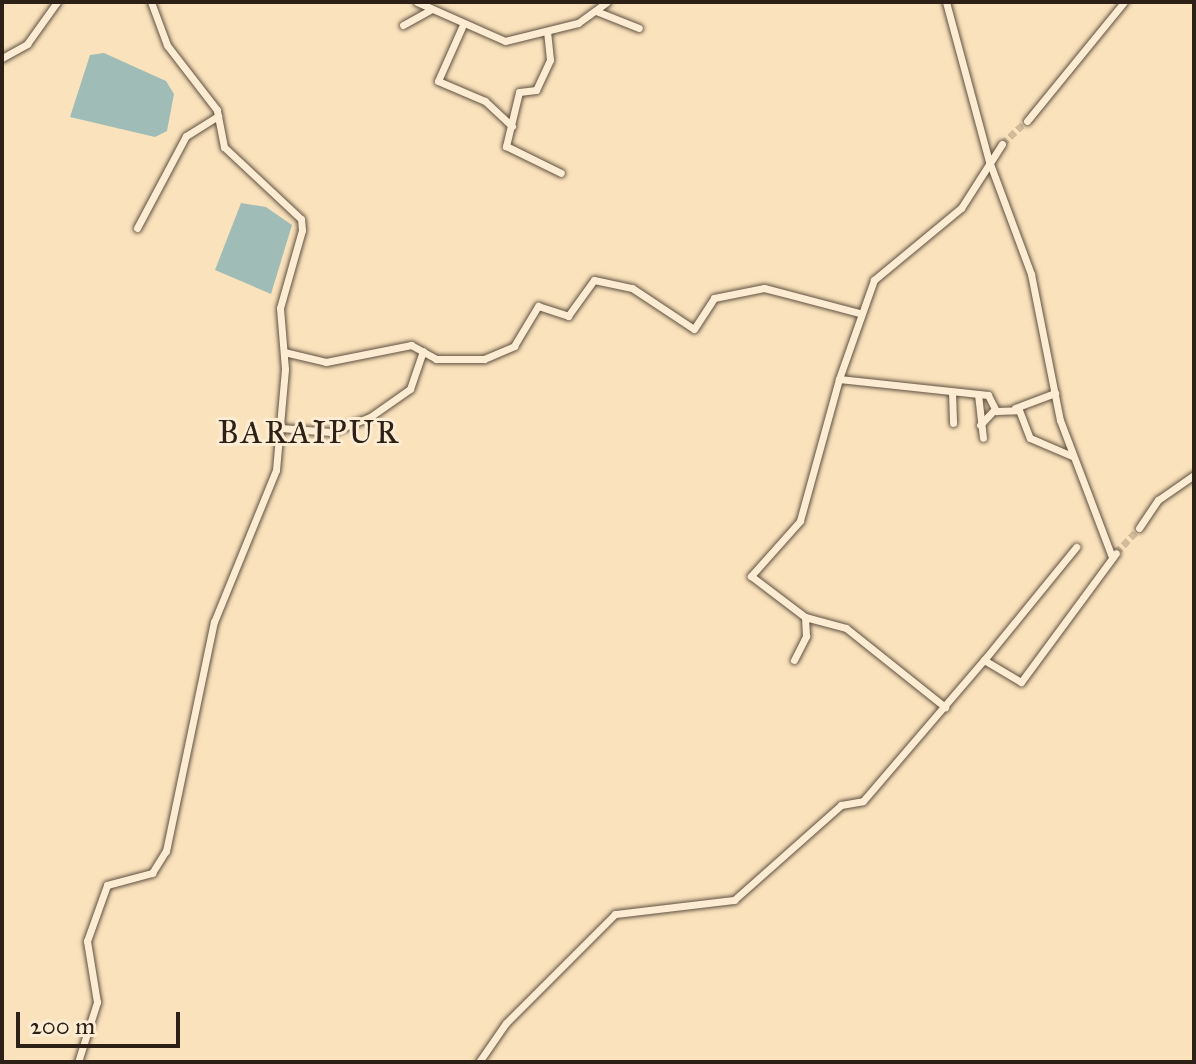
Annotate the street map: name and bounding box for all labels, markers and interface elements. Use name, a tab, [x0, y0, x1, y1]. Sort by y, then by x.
district label: BARAIPUR	[218, 414, 400, 452]
scale bar	[20, 996, 184, 1046]
text: 200 m	[30, 1011, 95, 1041]

